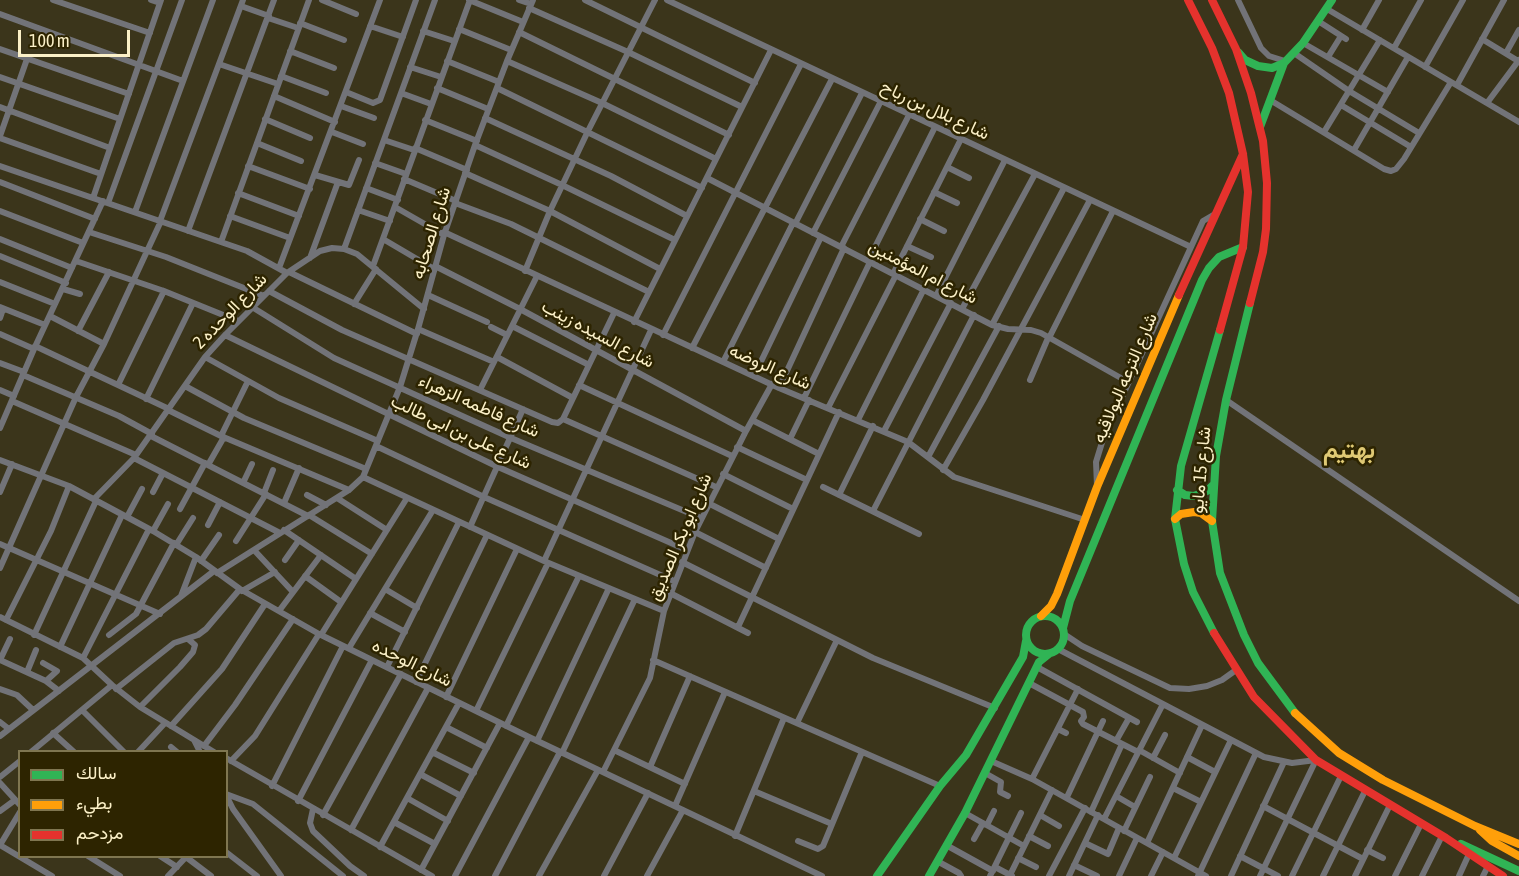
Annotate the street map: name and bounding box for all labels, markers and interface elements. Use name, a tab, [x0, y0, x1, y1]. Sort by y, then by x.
scale bar	[21, 18, 134, 56]
text: 100 m	[29, 30, 70, 51]
street label: شارع بلال بن رباح	[877, 75, 993, 145]
street label: شارع الصحابه	[407, 184, 455, 282]
street label: شارع ام المؤمنين	[865, 235, 981, 309]
street label: شارع الوحده 2	[189, 269, 271, 353]
street label: شارع السيده زينب	[538, 295, 658, 373]
street label: شارع الترعه البولاقيه	[1088, 310, 1162, 446]
street label: شارع الروضه	[726, 339, 814, 395]
street label: شارع فاطمه الزهراء	[415, 370, 543, 442]
street label: شارع على بن ابى طالب	[387, 390, 535, 474]
street label: شارع 15 مايو	[1186, 426, 1216, 514]
district label: بهتيم	[1323, 436, 1375, 464]
street label: شارع ابو بكر الصديق	[643, 470, 717, 604]
street label: شارع الوحده	[369, 634, 455, 692]
legend	[18, 750, 228, 858]
text: سالك	[76, 762, 116, 783]
text: بطيء	[76, 792, 112, 813]
text: مزدحم	[76, 822, 123, 843]

